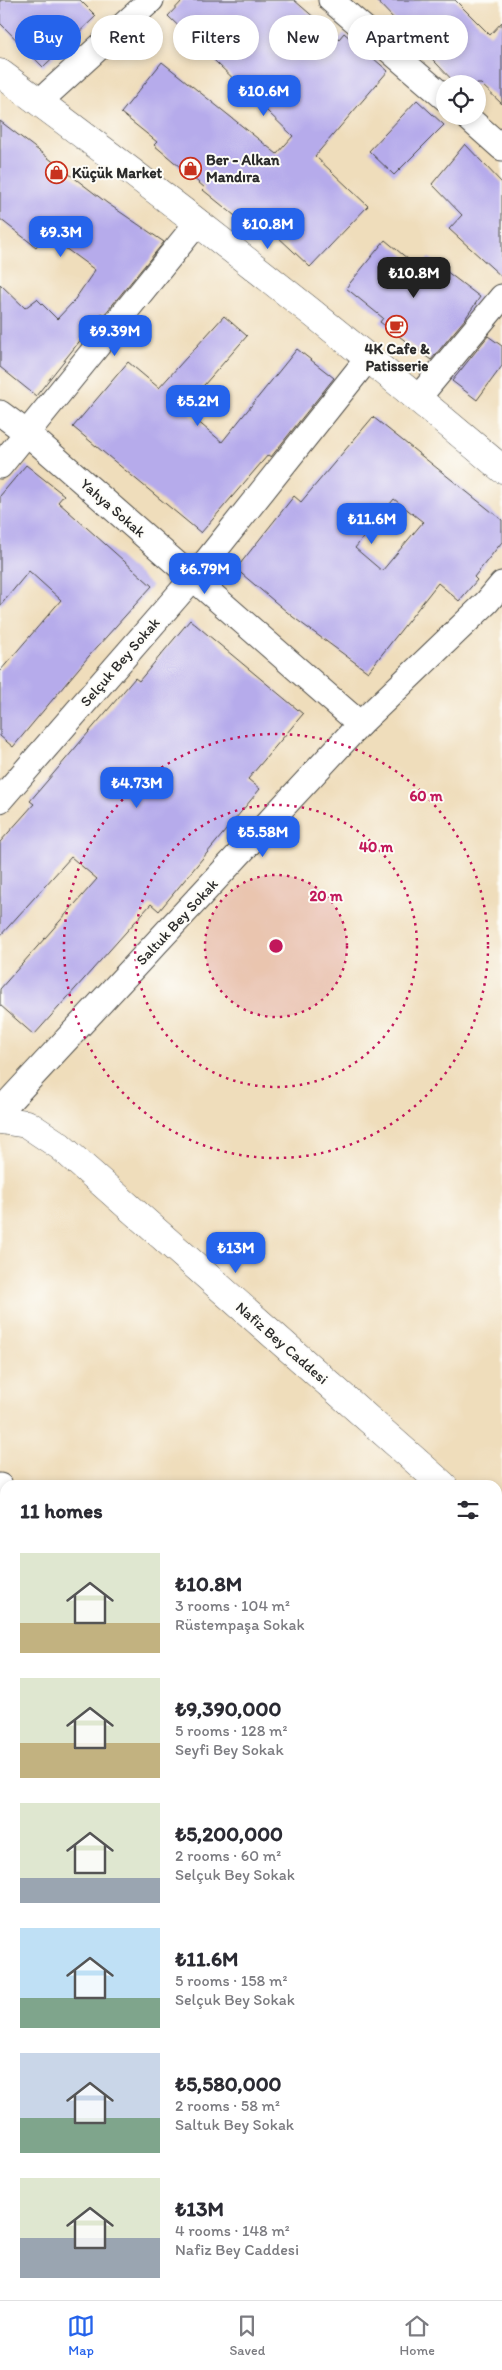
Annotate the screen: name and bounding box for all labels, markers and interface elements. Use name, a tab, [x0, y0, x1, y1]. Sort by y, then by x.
chip: Buy	[15, 15, 81, 60]
chip: Rent	[91, 15, 163, 60]
chip: Filters	[173, 15, 259, 60]
chip: New	[269, 15, 338, 60]
chip: Apartment	[348, 15, 468, 60]
pin: ₺10.6M	[223, 74, 305, 117]
map controls	[436, 75, 486, 125]
button: locate	[436, 75, 486, 125]
text: ₺10.6M	[239, 81, 289, 100]
place label: Ber - Alkan Mandıra	[206, 151, 280, 186]
shop icon: Ber - Alkan Mandıra	[178, 157, 202, 181]
shop icon: Küçük Market	[44, 161, 68, 185]
place label: Küçük Market	[72, 164, 163, 183]
pin: ₺10.8M	[227, 208, 309, 250]
text: ₺10.8M	[242, 214, 294, 233]
pin: ₺9.3M	[26, 216, 96, 258]
text: ₺9.3M	[40, 222, 82, 241]
pin: ₺10.8M	[373, 256, 455, 299]
text: ₺10.8M	[388, 263, 440, 282]
pin: ₺9.39M	[74, 314, 156, 357]
cafe icon: 4K Cafe & Patisserie	[385, 314, 409, 338]
text: ₺9.39M	[90, 321, 140, 340]
place label: 4K Cafe & Patisserie	[364, 340, 430, 375]
pin: ₺5.2M	[163, 384, 233, 427]
text: ₺5.2M	[177, 391, 219, 410]
street label: Yahya Sokak	[77, 475, 149, 541]
pin: ₺11.6M	[331, 502, 413, 545]
text: ₺11.6M	[348, 509, 396, 528]
pin: ₺6.79M	[164, 552, 246, 595]
text: ₺6.79M	[180, 559, 230, 578]
street label: Selçuk Bey Sokak	[76, 613, 164, 710]
pin: ₺4.73M	[96, 766, 178, 809]
text: ₺4.73M	[111, 773, 163, 792]
text: 60 m	[409, 787, 443, 805]
pin: ₺5.58M	[222, 816, 304, 858]
text: ₺5.58M	[238, 822, 288, 841]
text: 40 m	[359, 838, 394, 856]
street label: Saltuk Bey Sokak	[132, 875, 222, 969]
text: 20 m	[309, 887, 343, 905]
centre of rings	[267, 937, 285, 955]
pin: ₺13M	[206, 1232, 266, 1274]
text: ₺13M	[217, 1238, 255, 1257]
street label: Nafiz Bey Caddesi	[232, 1298, 332, 1388]
icon: filters	[454, 1496, 482, 1524]
text: 11 homes	[20, 1498, 103, 1523]
text: ₺10.8M	[175, 1571, 242, 1596]
icon: home	[60, 1573, 120, 1633]
text: 3 rooms · 104 m²	[175, 1596, 290, 1615]
text: Rüstempaşa Sokak	[175, 1615, 305, 1634]
text: ₺9,390,000	[175, 1696, 281, 1721]
icon: home	[60, 1698, 120, 1758]
text: 5 rooms · 128 m²	[175, 1721, 287, 1740]
text: Seyfi Bey Sokak	[175, 1740, 284, 1759]
text: ₺5,200,000	[175, 1821, 283, 1846]
icon: home	[60, 1823, 120, 1883]
text: 2 rooms · 60 m²	[175, 1846, 281, 1865]
text: Selçuk Bey Sokak	[175, 1865, 295, 1884]
text: ₺11.6M	[175, 1946, 239, 1971]
icon: home	[60, 1948, 120, 2008]
text: 5 rooms · 158 m²	[175, 1971, 287, 1990]
text: Selçuk Bey Sokak	[175, 1990, 295, 2009]
text: ₺5,580,000	[175, 2071, 282, 2096]
icon: home	[60, 2073, 120, 2133]
text: 2 rooms · 58 m²	[175, 2096, 280, 2115]
text: Saltuk Bey Sokak	[175, 2115, 294, 2134]
text: ₺13M	[175, 2196, 224, 2221]
icon: home	[60, 2198, 120, 2258]
text: 4 rooms · 148 m²	[175, 2221, 290, 2240]
text: Nafiz Bey Caddesi	[175, 2240, 299, 2259]
tab: Map	[67, 2312, 95, 2359]
tab: Saved	[229, 2312, 265, 2359]
tab: Home	[400, 2312, 435, 2359]

